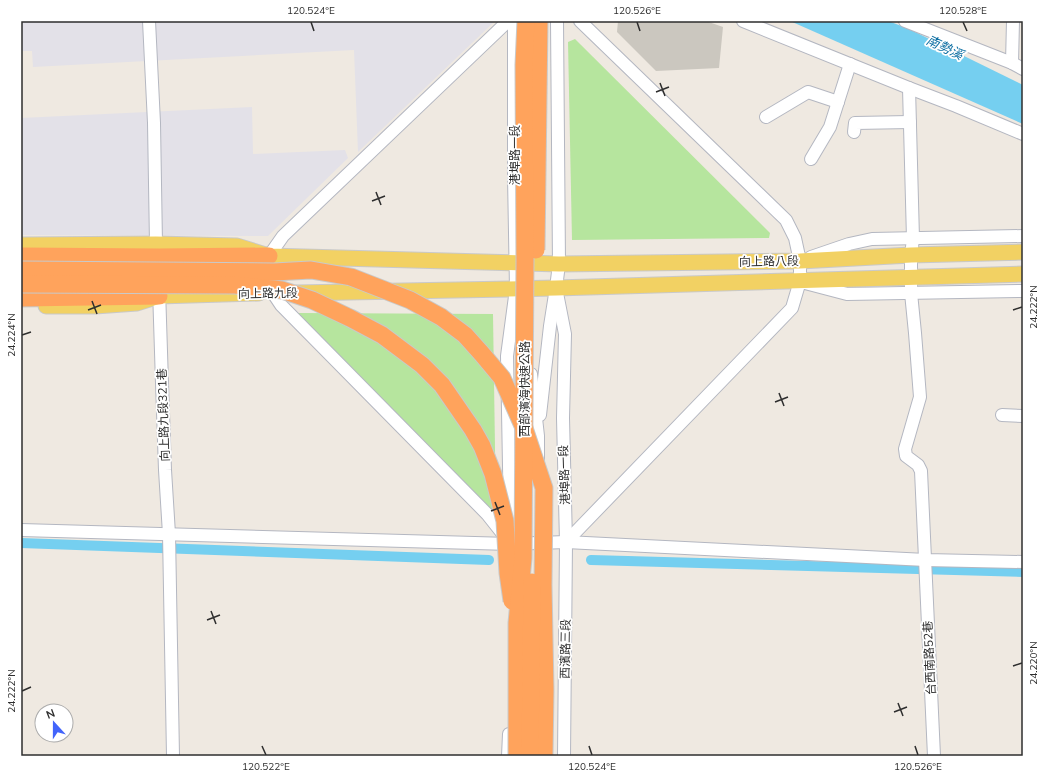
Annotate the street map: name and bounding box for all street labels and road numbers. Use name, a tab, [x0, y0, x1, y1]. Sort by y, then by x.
street label: 港埠路一段	[507, 125, 522, 185]
street label: 向上路八段	[739, 253, 799, 269]
street label: 向上路九段	[238, 285, 298, 301]
street label: 西部濱海快速公路	[517, 341, 532, 437]
street label: 向上路九段321巷	[154, 368, 172, 462]
street label: 港埠路一段	[555, 445, 573, 505]
street label: 西濱路三段	[557, 619, 573, 679]
street label: 台西南路52巷	[920, 620, 938, 696]

